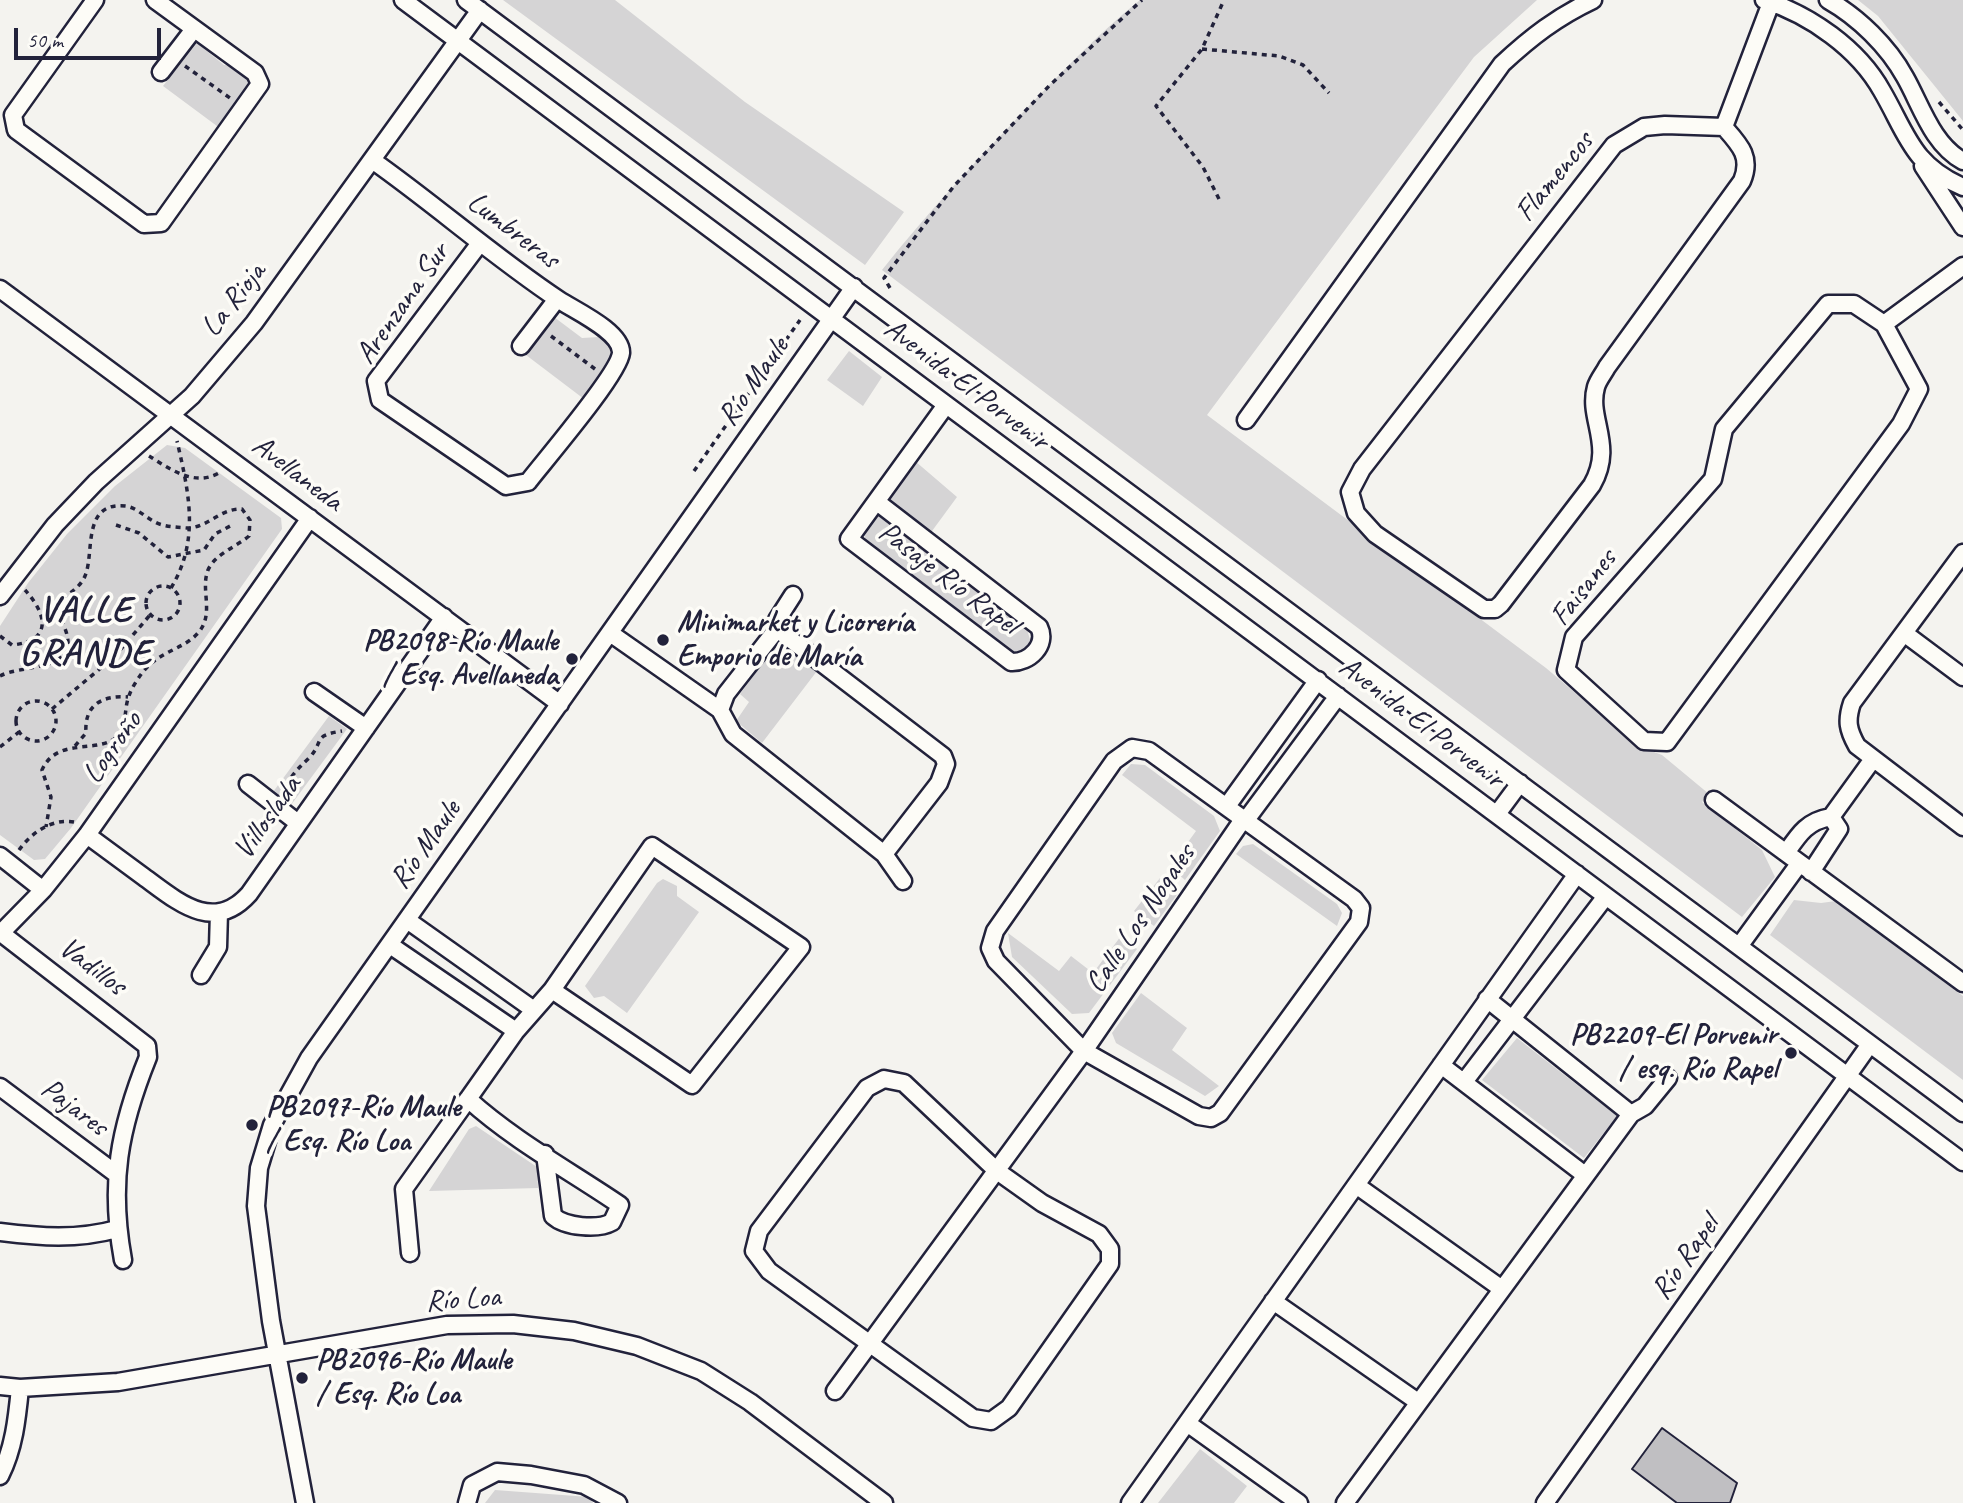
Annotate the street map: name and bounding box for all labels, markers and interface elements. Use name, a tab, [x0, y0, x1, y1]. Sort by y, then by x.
scale bar	[18, 14, 164, 58]
text: 50 m	[27, 27, 63, 53]
street label: Flamencos	[1508, 125, 1602, 229]
street label: Lumbreras	[460, 185, 566, 277]
street label: Arenzana Sur	[348, 237, 458, 371]
street label: La Rioja	[194, 256, 274, 344]
street label: Avenida El Porvenir	[876, 311, 1056, 459]
street label: Río Maule	[711, 331, 797, 433]
street label: Avellaneda	[244, 428, 350, 520]
street label: Pasaje Río Rapel	[871, 515, 1025, 643]
street label: Faisanes	[1543, 542, 1625, 634]
district label: VALLE GRANDE	[22, 589, 150, 676]
place label: Minimarket y Licorería Emporio de María	[677, 605, 914, 676]
place label: PB2098-Río Maule / Esq. Avellaneda	[363, 624, 558, 694]
marker: Minimarket y Licorería Emporio de María	[655, 632, 671, 648]
street label: Avenida El Porvenir	[1331, 649, 1511, 797]
marker: PB2098-Río Maule / Esq. Avellaneda	[564, 651, 580, 667]
street label: Logroño	[75, 705, 151, 791]
street label: Villoslada	[226, 769, 310, 867]
street label: Río Maule	[383, 794, 469, 896]
street label: Calle Los Nogales	[1078, 838, 1204, 1000]
street label: Vadillos	[51, 930, 133, 1004]
place label: PB2209-El Porvenir / esq. Río Rapel	[1570, 1018, 1777, 1088]
marker: PB2209-El Porvenir / esq. Río Rapel	[1783, 1045, 1799, 1061]
street label: Pajares	[33, 1071, 115, 1145]
place label: PB2097-Río Maule / Esq. Río Loa	[266, 1090, 461, 1160]
marker: PB2097-Río Maule / Esq. Río Loa	[244, 1117, 260, 1133]
street label: Río Rapel	[1644, 1209, 1728, 1307]
street label: Río Loa	[424, 1279, 502, 1321]
place label: PB2096-Río Maule / Esq. Río Loa	[316, 1343, 511, 1414]
marker: PB2096-Río Maule / Esq. Río Loa	[294, 1370, 310, 1386]

